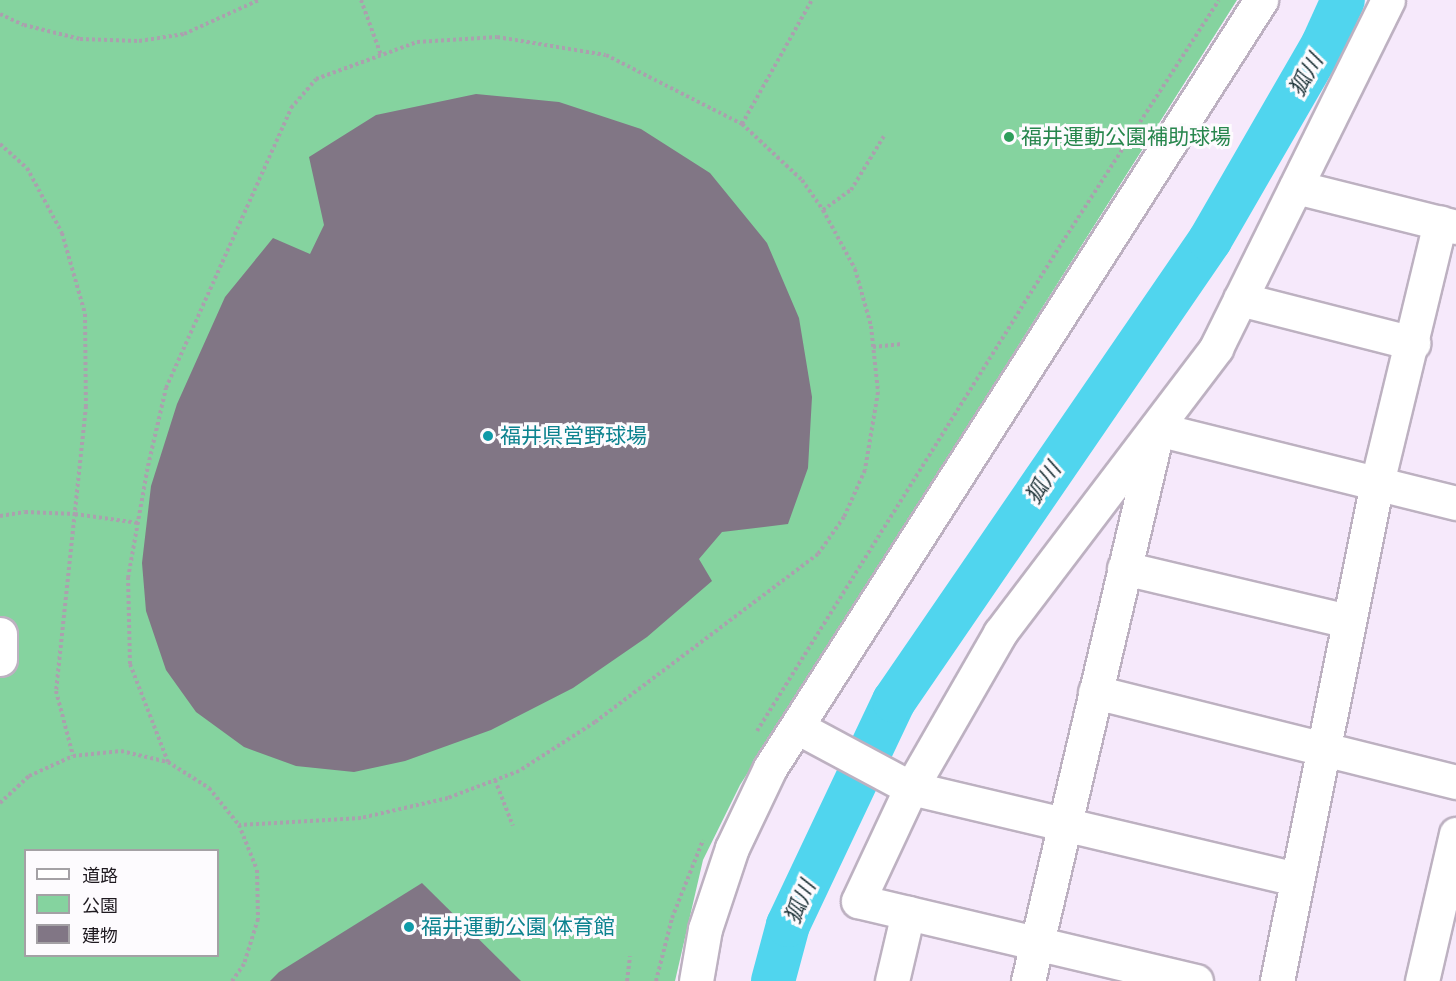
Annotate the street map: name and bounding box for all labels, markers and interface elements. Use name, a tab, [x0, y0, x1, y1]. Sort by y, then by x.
water label: 狐川	[1284, 49, 1328, 101]
place label: 福井運動公園補助球場	[1021, 124, 1231, 150]
marker: 福井運動公園補助球場	[1002, 130, 1016, 144]
place label: 福井県営野球場	[500, 423, 647, 449]
marker: 福井県営野球場	[481, 429, 495, 443]
water label: 狐川	[1020, 457, 1066, 509]
legend	[24, 849, 219, 957]
text: 道路	[82, 865, 118, 886]
water label: 狐川	[779, 877, 821, 927]
text: 公園	[82, 895, 118, 916]
place label: 福井運動公園 体育館	[421, 914, 615, 940]
marker: 福井運動公園 体育館	[402, 920, 416, 934]
text: 建物	[82, 925, 118, 946]

